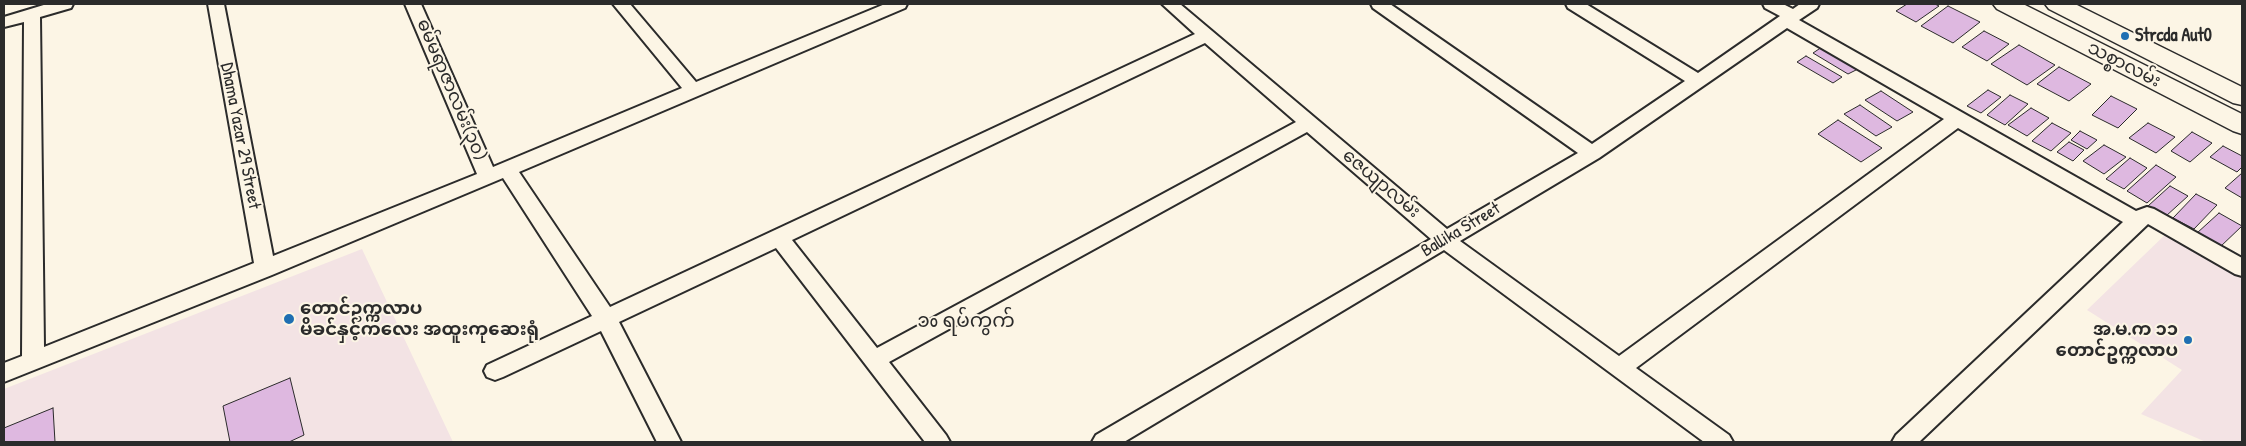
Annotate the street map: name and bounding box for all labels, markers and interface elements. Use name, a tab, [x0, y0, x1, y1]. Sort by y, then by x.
street label: ဓမ်မရာဇာလမ်း(၃၀)	[411, 16, 491, 164]
place label: Strcda Aut0	[2135, 25, 2212, 47]
marker: Strcda Aut0	[2119, 30, 2131, 42]
street label: သစ္စာလမ်း	[2084, 37, 2164, 93]
street label: Dhama Yazar 29 Street	[215, 61, 265, 211]
street label: ဇေယျာလမ်း	[1338, 145, 1424, 223]
street label: Ballika Street	[1417, 198, 1505, 262]
place label: တောင်ဥက္ကလာပ မိခင်နှင့်ကလေး အထူးကုဆေးရုံ	[300, 298, 539, 340]
district label: ၁o ရပ်ကွက်	[917, 310, 1015, 334]
marker: တောင်ဥက္ကလာပ မိခင်နှင့်ကလေး အထူးကုဆေးရုံ	[282, 312, 296, 326]
place label: အ.မ.က ၁၁ တောင်ဥက္ကလာပ	[2056, 319, 2178, 362]
marker: အ.မ.က ၁၁ တောင်ဥက္ကလာပ	[2182, 334, 2194, 346]

